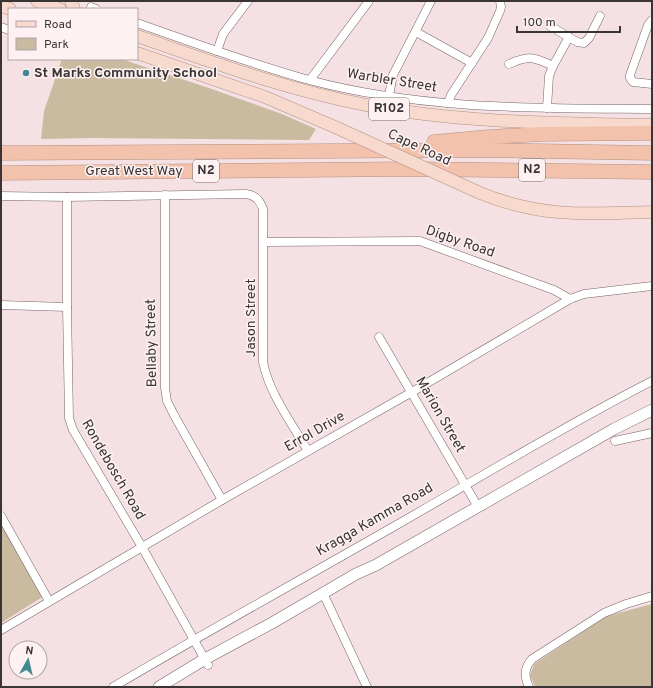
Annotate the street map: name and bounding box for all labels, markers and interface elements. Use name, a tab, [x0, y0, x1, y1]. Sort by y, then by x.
legend	[8, 8, 138, 60]
scale bar	[517, 8, 620, 34]
text: 100 m	[523, 15, 556, 31]
text: Road	[44, 17, 72, 33]
text: Park	[44, 37, 69, 53]
place label: St Marks Community School	[34, 65, 217, 82]
street label: Warbler Street	[346, 66, 438, 96]
marker: St Marks Community School	[21, 68, 31, 78]
road number: R102	[369, 98, 409, 120]
street label: Cape Road	[385, 126, 453, 170]
road number: N2	[519, 159, 545, 181]
road number: N2	[193, 160, 219, 182]
street label: Great West Way	[85, 163, 183, 180]
street label: Digby Road	[423, 222, 497, 262]
street label: Jason Street	[243, 279, 260, 357]
street label: Bellaby Street	[143, 299, 161, 387]
street label: Marion Street	[411, 374, 469, 456]
street label: Errol Drive	[282, 408, 348, 456]
street label: Rondebosch Road	[77, 417, 149, 523]
street label: Kragga Kamma Road	[314, 480, 436, 560]
north arrow	[8, 640, 48, 680]
text: N	[24, 644, 34, 659]

